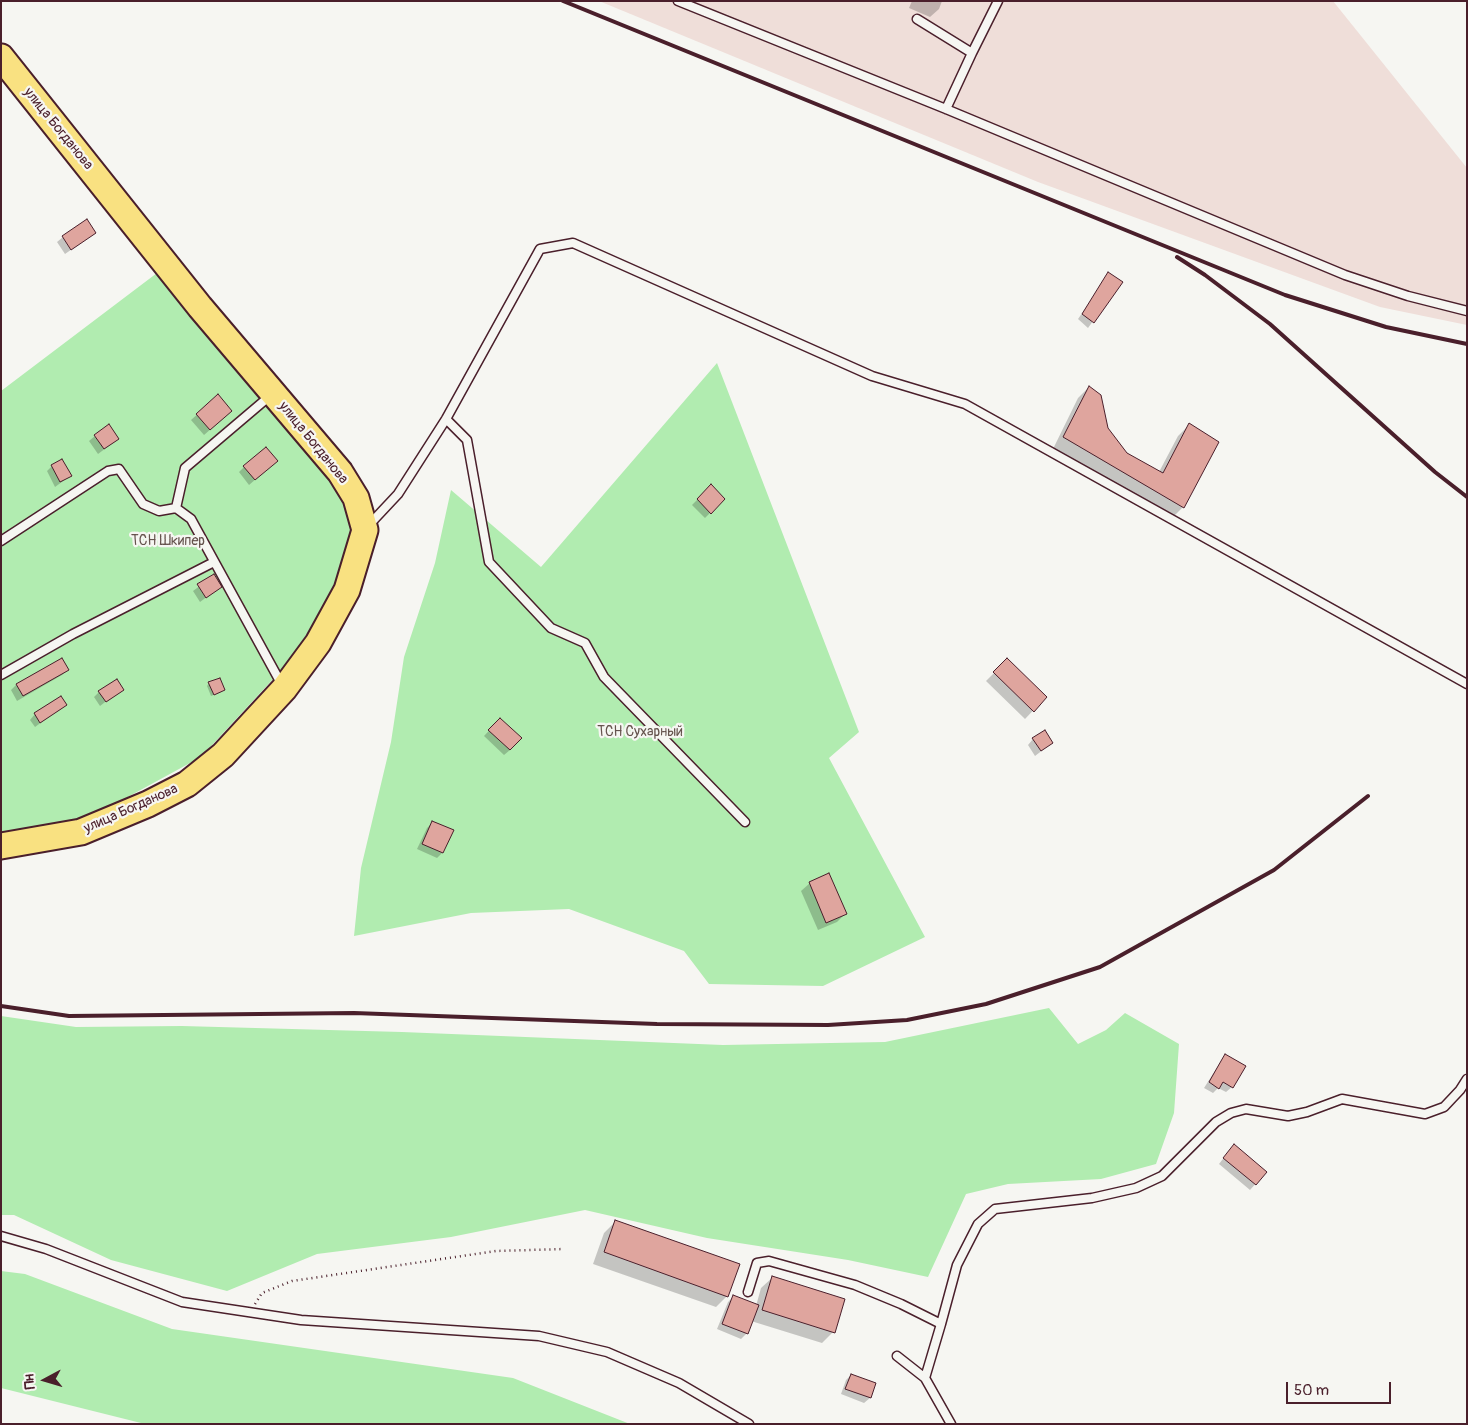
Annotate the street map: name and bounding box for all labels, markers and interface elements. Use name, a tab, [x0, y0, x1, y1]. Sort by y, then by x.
street label: улица Богданова	[20, 85, 96, 173]
street label: улица Богданова	[275, 399, 351, 487]
park label: ТСН Шкипер	[131, 533, 205, 549]
park label: ТСН Сухарный	[597, 724, 683, 740]
street label: улица Богданова	[82, 781, 180, 837]
north arrow	[20, 1355, 70, 1405]
scale bar	[1288, 1372, 1393, 1404]
text: Пн	[20, 1373, 39, 1390]
text: 50 m	[1294, 1381, 1329, 1400]

